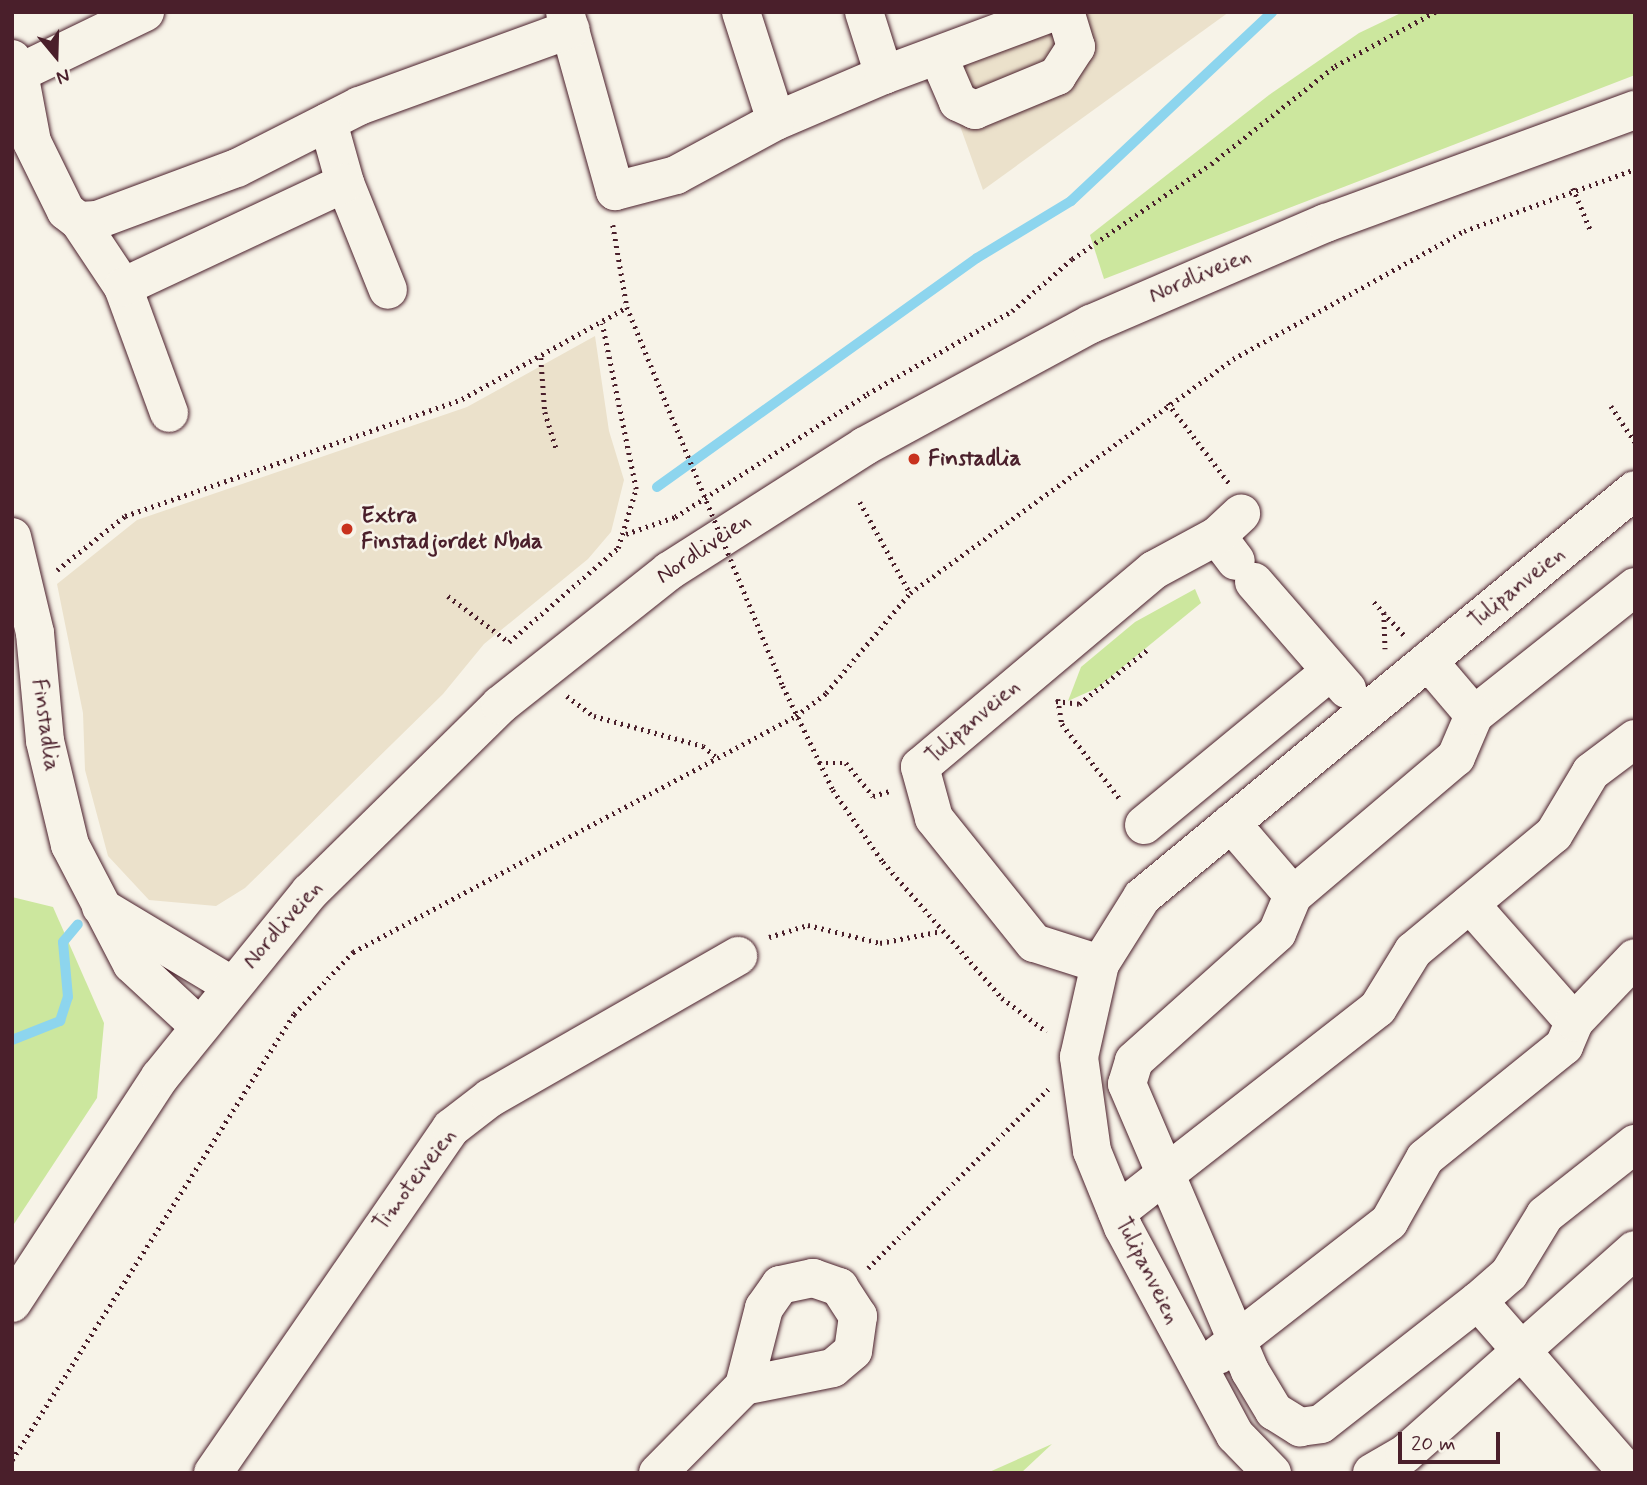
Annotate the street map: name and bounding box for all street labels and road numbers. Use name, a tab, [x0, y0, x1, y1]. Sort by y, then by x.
street label: Nordliveien	[1145, 242, 1255, 310]
street label: Nordliveien	[651, 507, 757, 591]
street label: Tulipanveien	[1463, 541, 1571, 635]
street label: Tulipanveien	[920, 673, 1026, 771]
street label: Finstadlia	[25, 677, 65, 773]
street label: Nordliveien	[237, 875, 329, 975]
street label: Timoteiveien	[367, 1123, 463, 1237]
street label: Tulipanveien	[1108, 1213, 1186, 1329]

